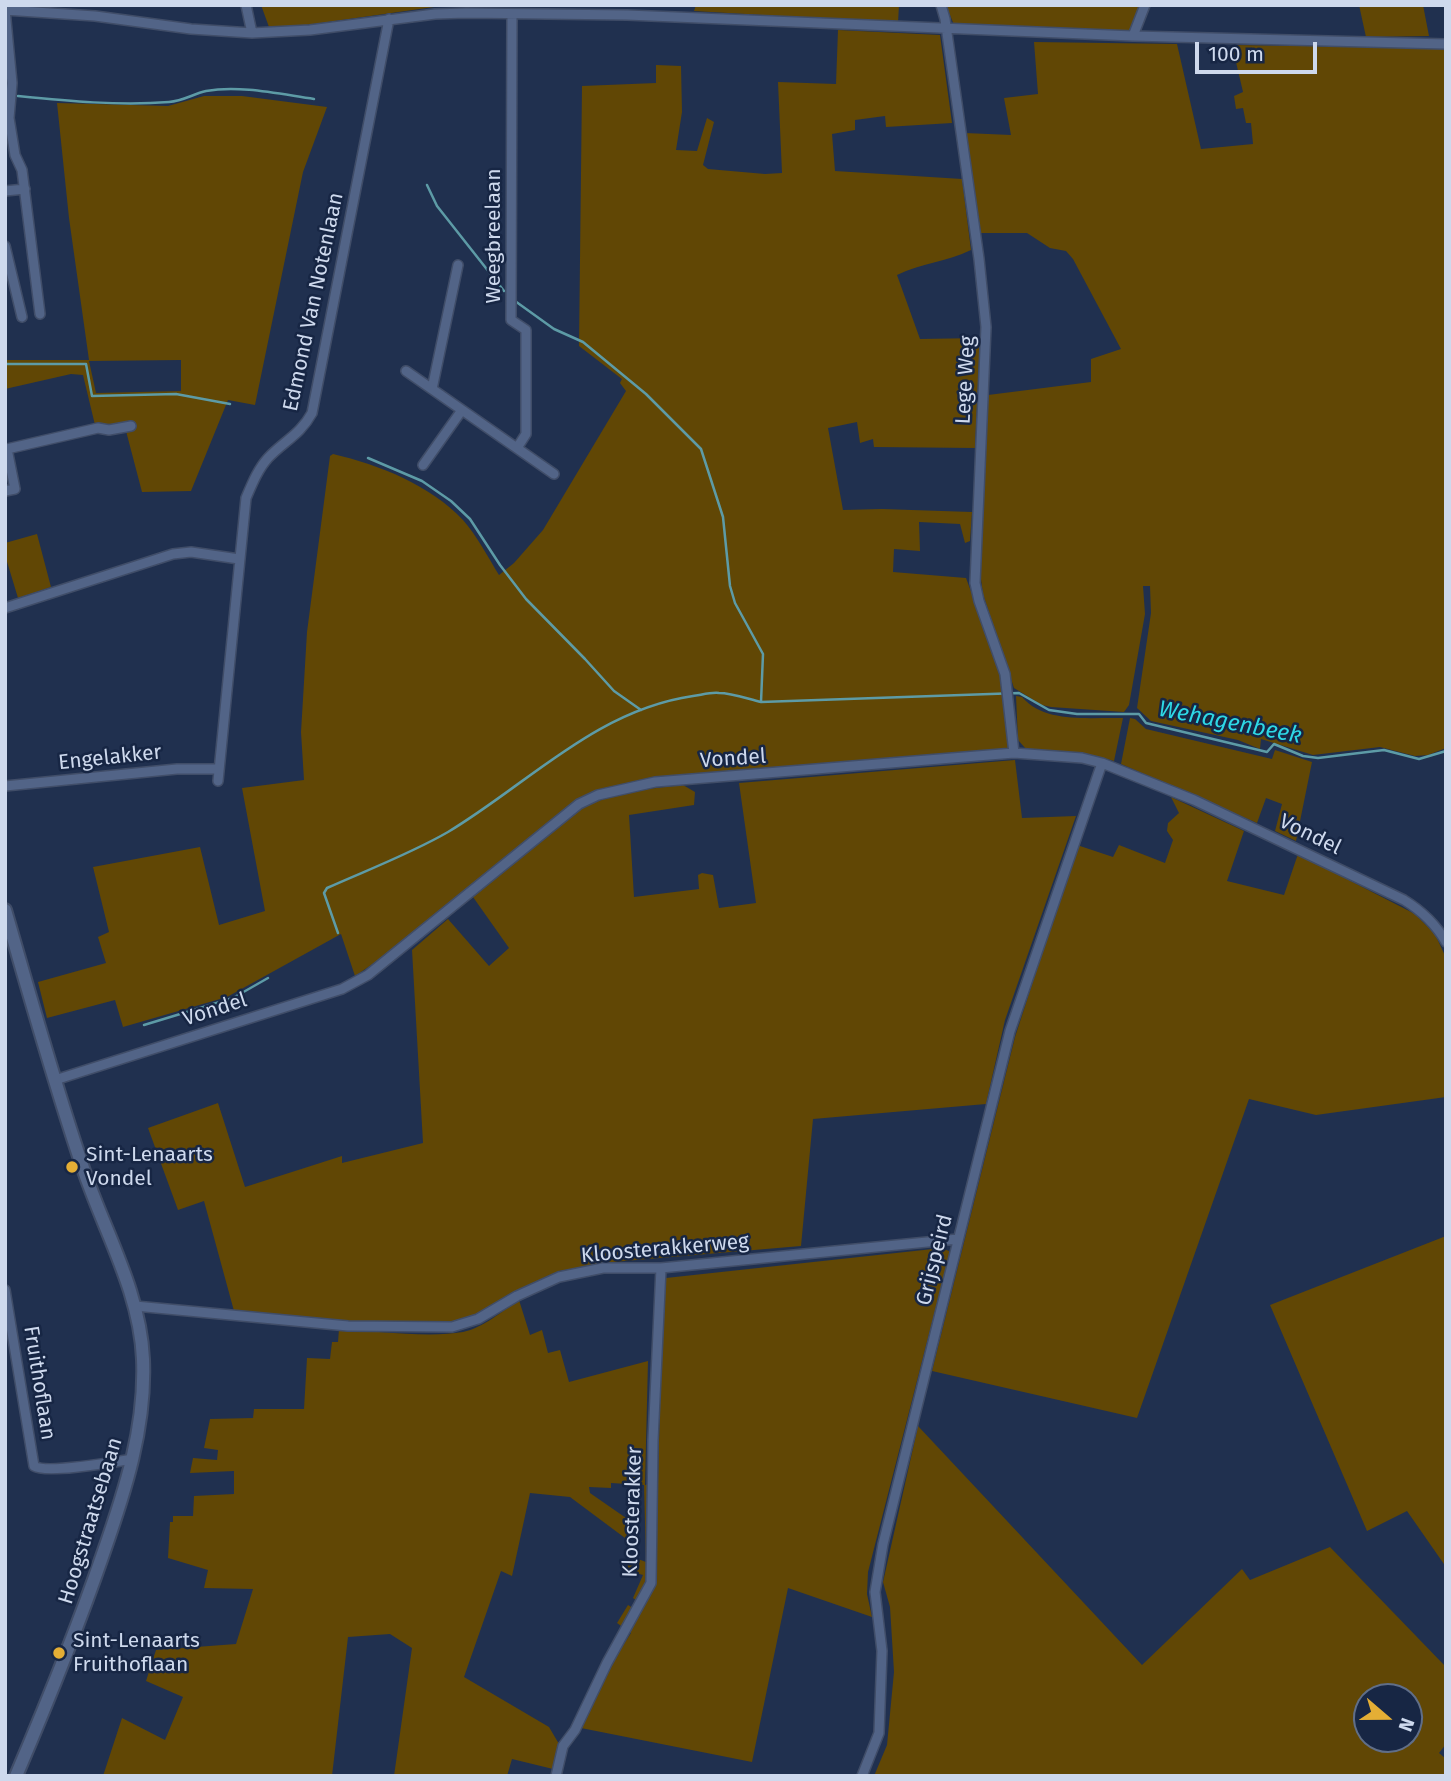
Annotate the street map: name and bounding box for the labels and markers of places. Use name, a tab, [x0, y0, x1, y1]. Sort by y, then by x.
place label: Sint-Lenaarts Vondel	[86, 1142, 213, 1192]
marker: Sint-Lenaarts Vondel	[64, 1159, 80, 1175]
place label: Sint-Lenaarts Fruithoflaan	[73, 1628, 200, 1678]
marker: Sint-Lenaarts Fruithoflaan	[51, 1645, 67, 1661]

